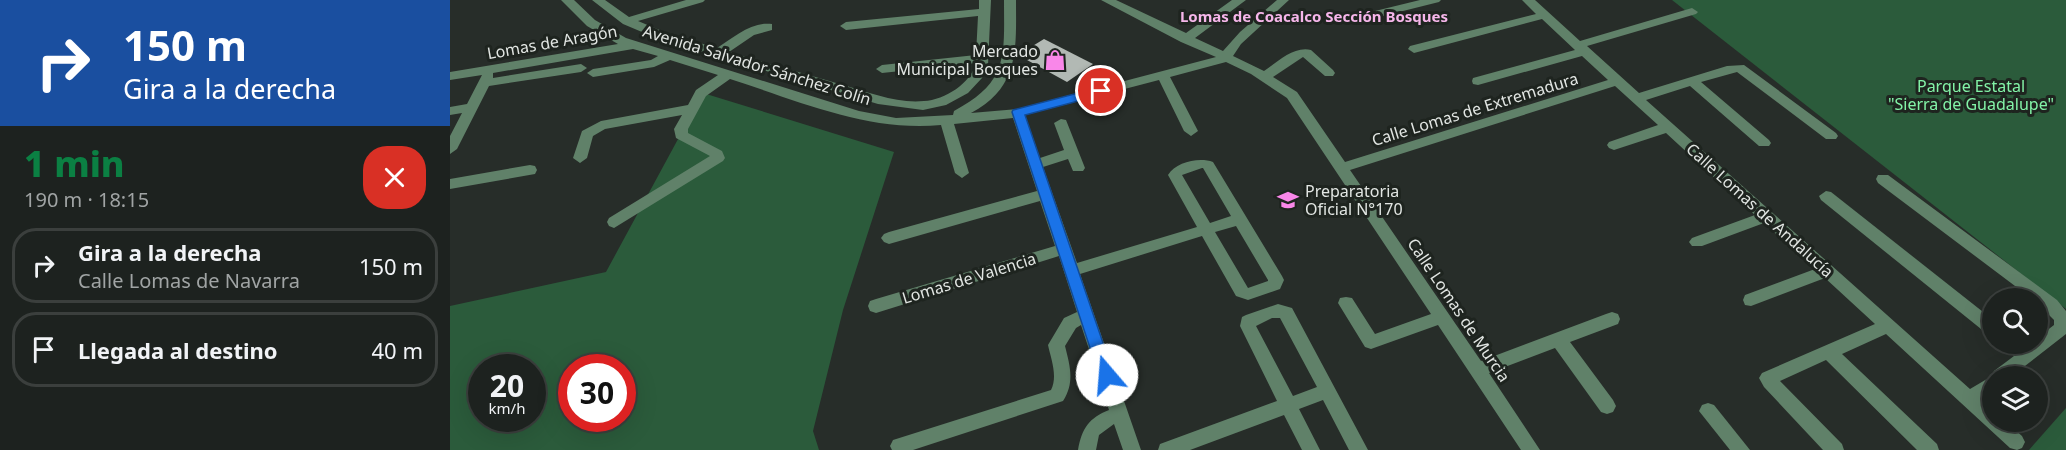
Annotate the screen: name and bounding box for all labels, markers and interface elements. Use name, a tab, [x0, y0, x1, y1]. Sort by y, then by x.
district label: Lomas de Coacalco Sección Bosques	[1180, 6, 1448, 26]
text: 150 m	[123, 16, 247, 73]
street label: Lomas de Aragón	[485, 20, 619, 64]
street label: Avenida Salvador Sánchez Colín	[640, 20, 874, 110]
icon: right	[24, 24, 102, 102]
place label: Mercado Municipal Bosques	[897, 40, 1038, 80]
shop icon: Mercado Municipal Bosques	[1043, 48, 1067, 72]
pin	[1075, 65, 1126, 116]
street label: Calle Lomas de Extremadura	[1369, 67, 1581, 151]
text: Gira a la derecha	[123, 70, 336, 107]
icon: arrive	[1084, 74, 1117, 107]
park label: Parque Estatal "Sierra de Guadalupe"	[1888, 75, 2054, 115]
street label: Calle Lomas de Andalucía	[1682, 138, 1838, 282]
text: 1 min	[24, 139, 125, 188]
button: close	[363, 146, 426, 209]
place label: Preparatoria Oficial N°170	[1305, 180, 1403, 220]
text: 190 m · 18:15	[24, 186, 149, 213]
school or university icon: Preparatoria Oficial N°170	[1276, 188, 1300, 212]
street label: Calle Lomas de Murcia	[1403, 234, 1515, 386]
text: Gira a la derecha	[78, 237, 262, 267]
street label: Lomas de Valencia	[899, 247, 1039, 309]
icon: right	[27, 249, 60, 282]
text: 150 m	[359, 251, 423, 281]
text: Calle Lomas de Navarra	[78, 267, 300, 294]
map controls	[1982, 288, 2048, 432]
button: search	[1982, 288, 2048, 354]
icon: arrive	[27, 333, 60, 366]
text: Llegada al destino	[78, 335, 278, 365]
text: 40 m	[372, 335, 423, 365]
position arrow	[1075, 343, 1139, 407]
speed limit sign: 30	[558, 354, 636, 432]
text: 20	[490, 365, 524, 406]
button: layers	[1982, 366, 2048, 432]
text: km/h	[489, 398, 525, 418]

